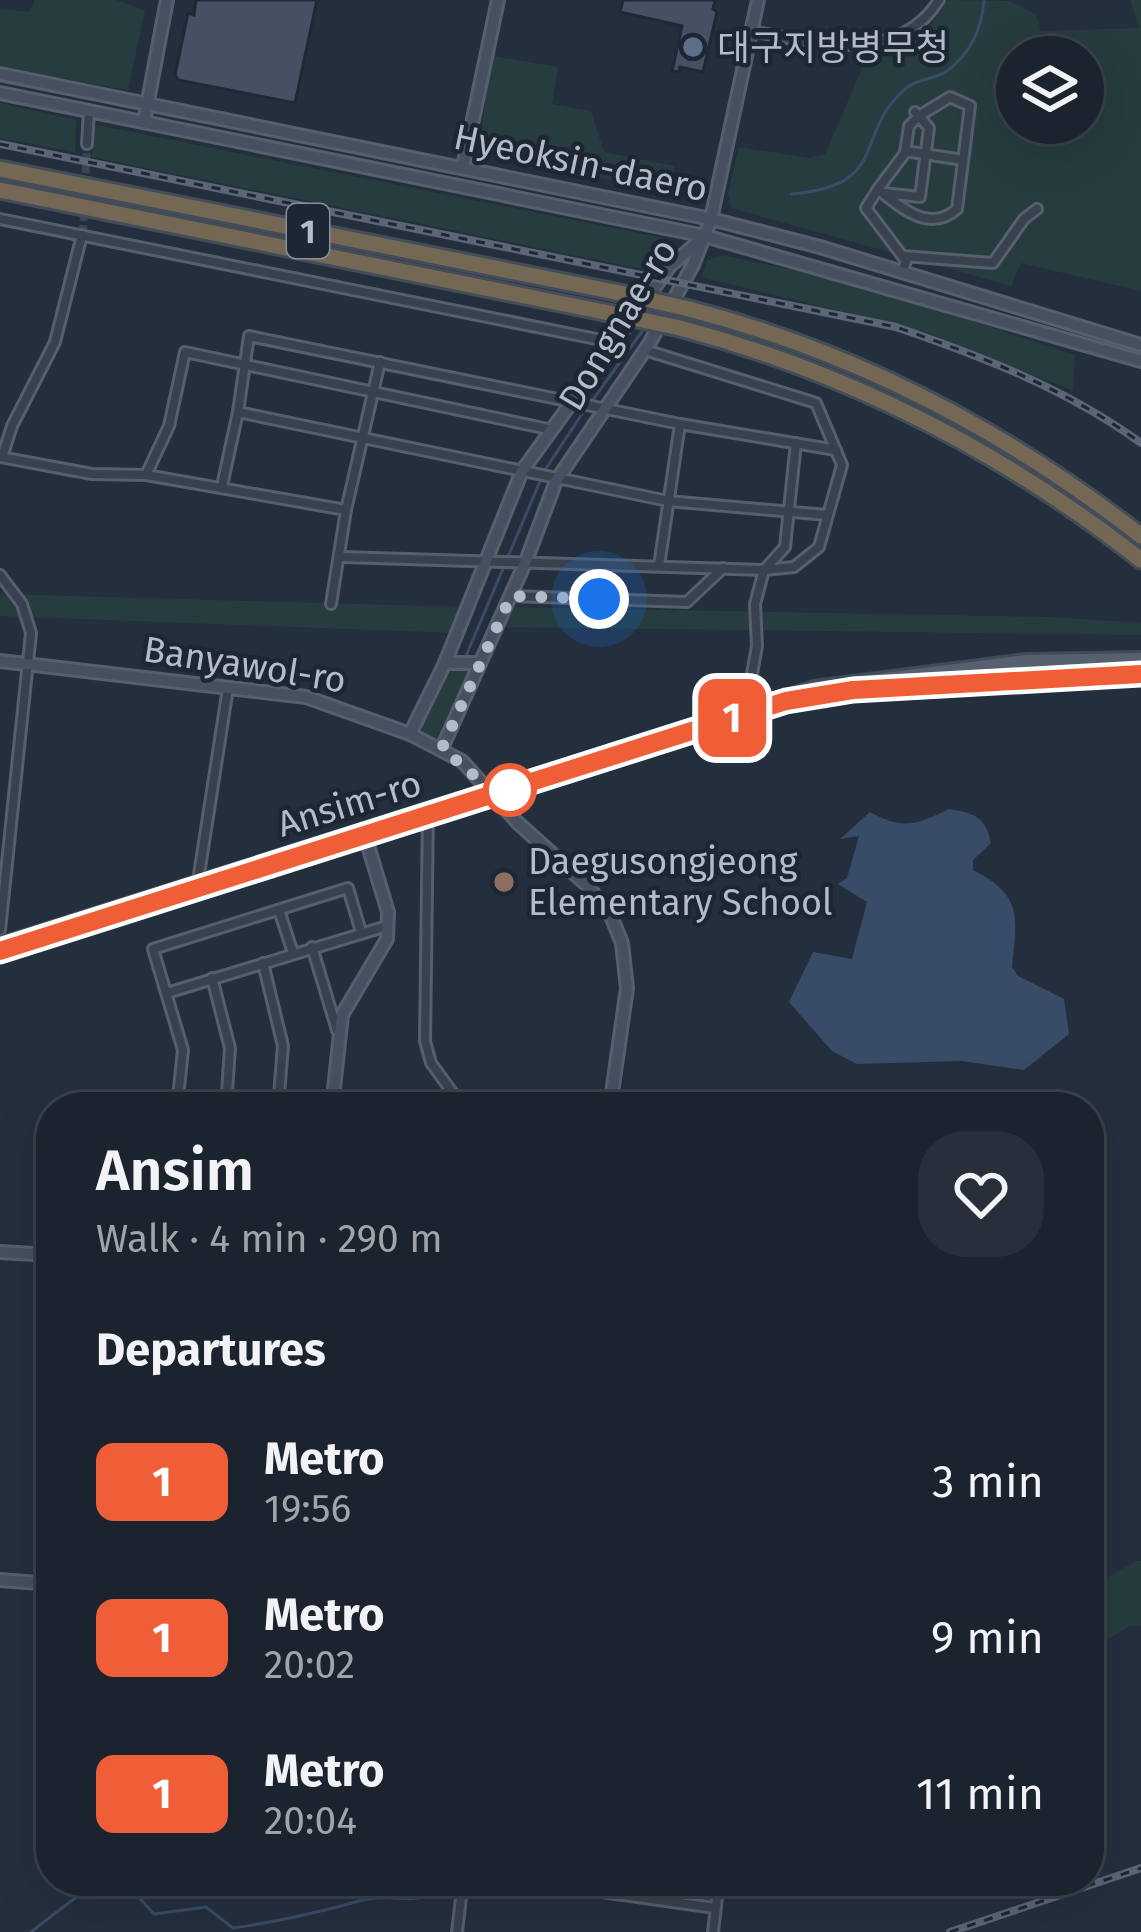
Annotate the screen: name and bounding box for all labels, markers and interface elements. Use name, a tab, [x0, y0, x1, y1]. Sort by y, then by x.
place label: 대구지방병무청	[717, 26, 949, 70]
marker: 대구지방병무청	[680, 34, 706, 60]
map controls	[996, 36, 1104, 144]
button: layers	[996, 36, 1104, 144]
street label: Hyeoksin-daero	[450, 115, 712, 211]
road number: 1	[287, 204, 329, 258]
street label: Dongnae-ro	[549, 231, 686, 418]
your location	[569, 569, 629, 629]
street label: Banyawol-ro	[141, 627, 349, 703]
line badge: 1	[693, 679, 771, 757]
text: 1	[722, 693, 742, 743]
street label: Ansim-ro	[272, 761, 426, 847]
unlabelled marker	[485, 765, 535, 815]
place label: Daegusongjeong Elementary School	[528, 840, 833, 925]
marker: Daegusongjeong Elementary School	[491, 869, 517, 895]
button: heart	[918, 1131, 1044, 1257]
text: Ansim	[96, 1137, 254, 1205]
text: Walk · 4 min · 290 m	[96, 1216, 443, 1262]
text: Departures	[96, 1323, 326, 1377]
text: Metro	[264, 1432, 385, 1486]
text: 3 min	[932, 1455, 1044, 1509]
text: 1	[152, 1457, 172, 1507]
text: 19:56	[264, 1486, 351, 1532]
text: Metro	[264, 1588, 385, 1642]
text: 9 min	[931, 1611, 1044, 1665]
text: 1	[152, 1613, 172, 1663]
text: 20:02	[264, 1642, 355, 1688]
text: Metro	[264, 1744, 385, 1798]
text: 11 min	[916, 1767, 1044, 1821]
text: 1	[152, 1769, 172, 1819]
text: 20:04	[264, 1798, 357, 1844]

